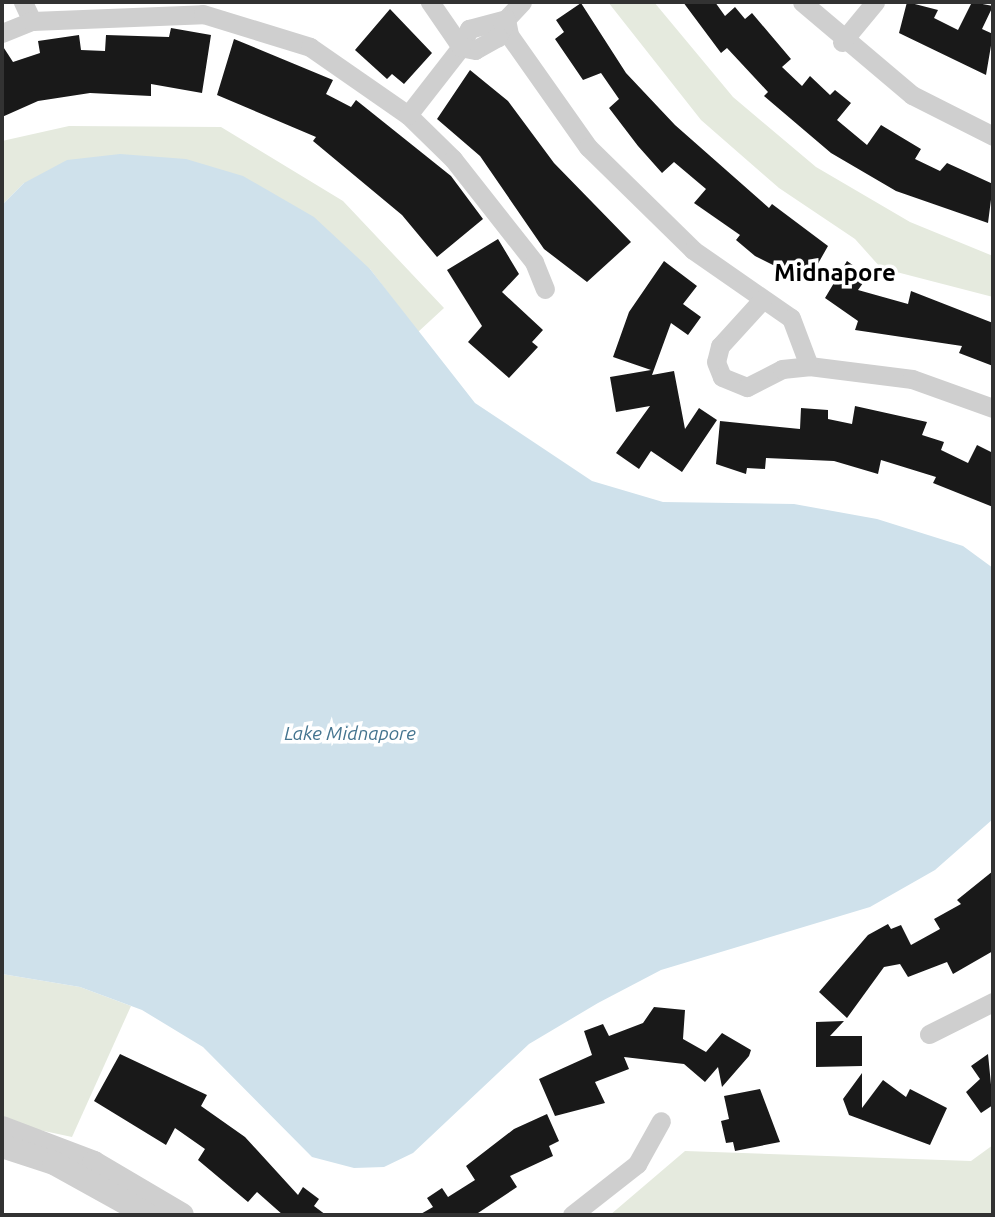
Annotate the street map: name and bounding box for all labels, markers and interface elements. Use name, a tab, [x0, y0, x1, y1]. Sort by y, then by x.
district label: Midnapore	[774, 259, 896, 287]
water label: Lake Midnapore	[284, 723, 416, 745]

